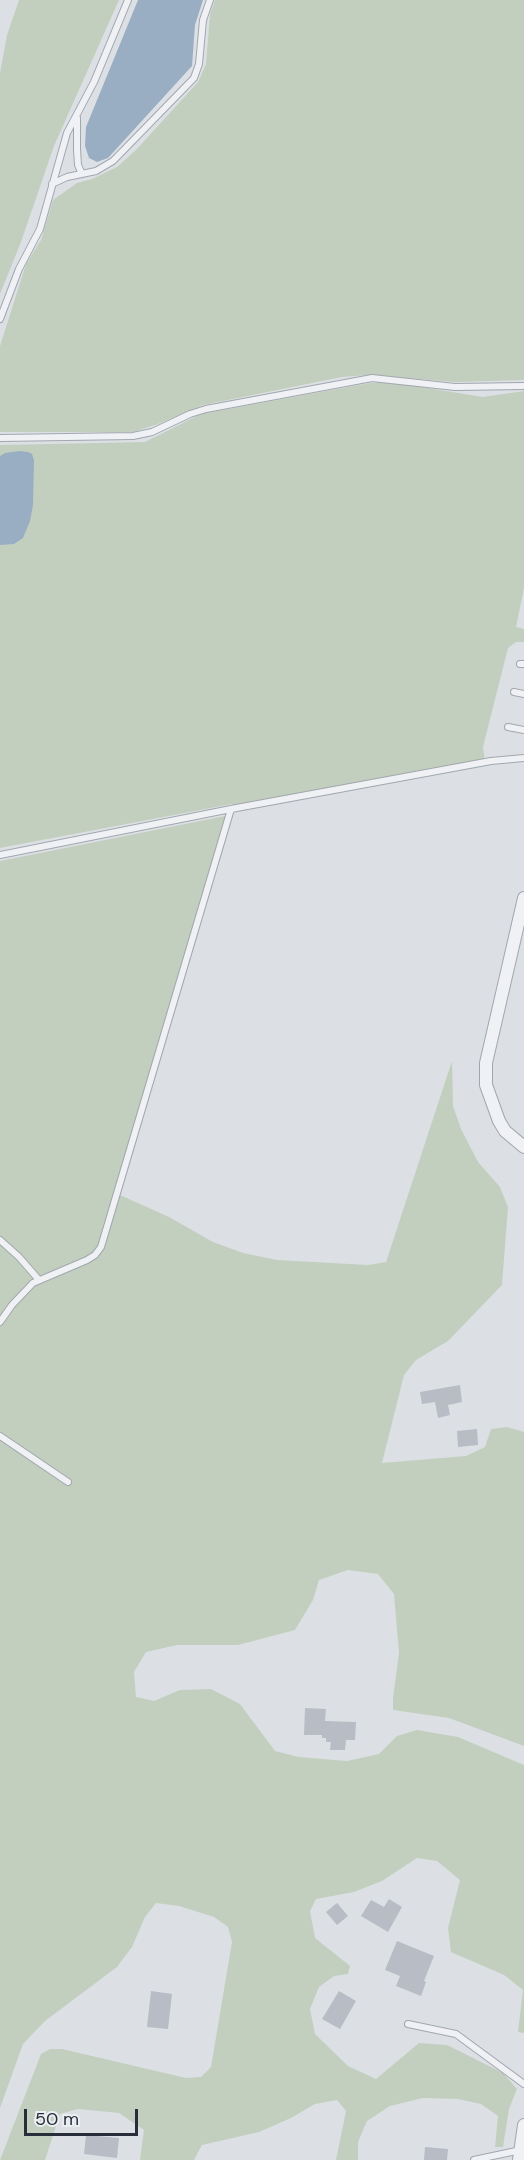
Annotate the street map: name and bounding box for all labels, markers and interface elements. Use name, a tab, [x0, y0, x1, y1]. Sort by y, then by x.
scale bar	[27, 2097, 141, 2135]
text: 50 m	[35, 2107, 79, 2131]

